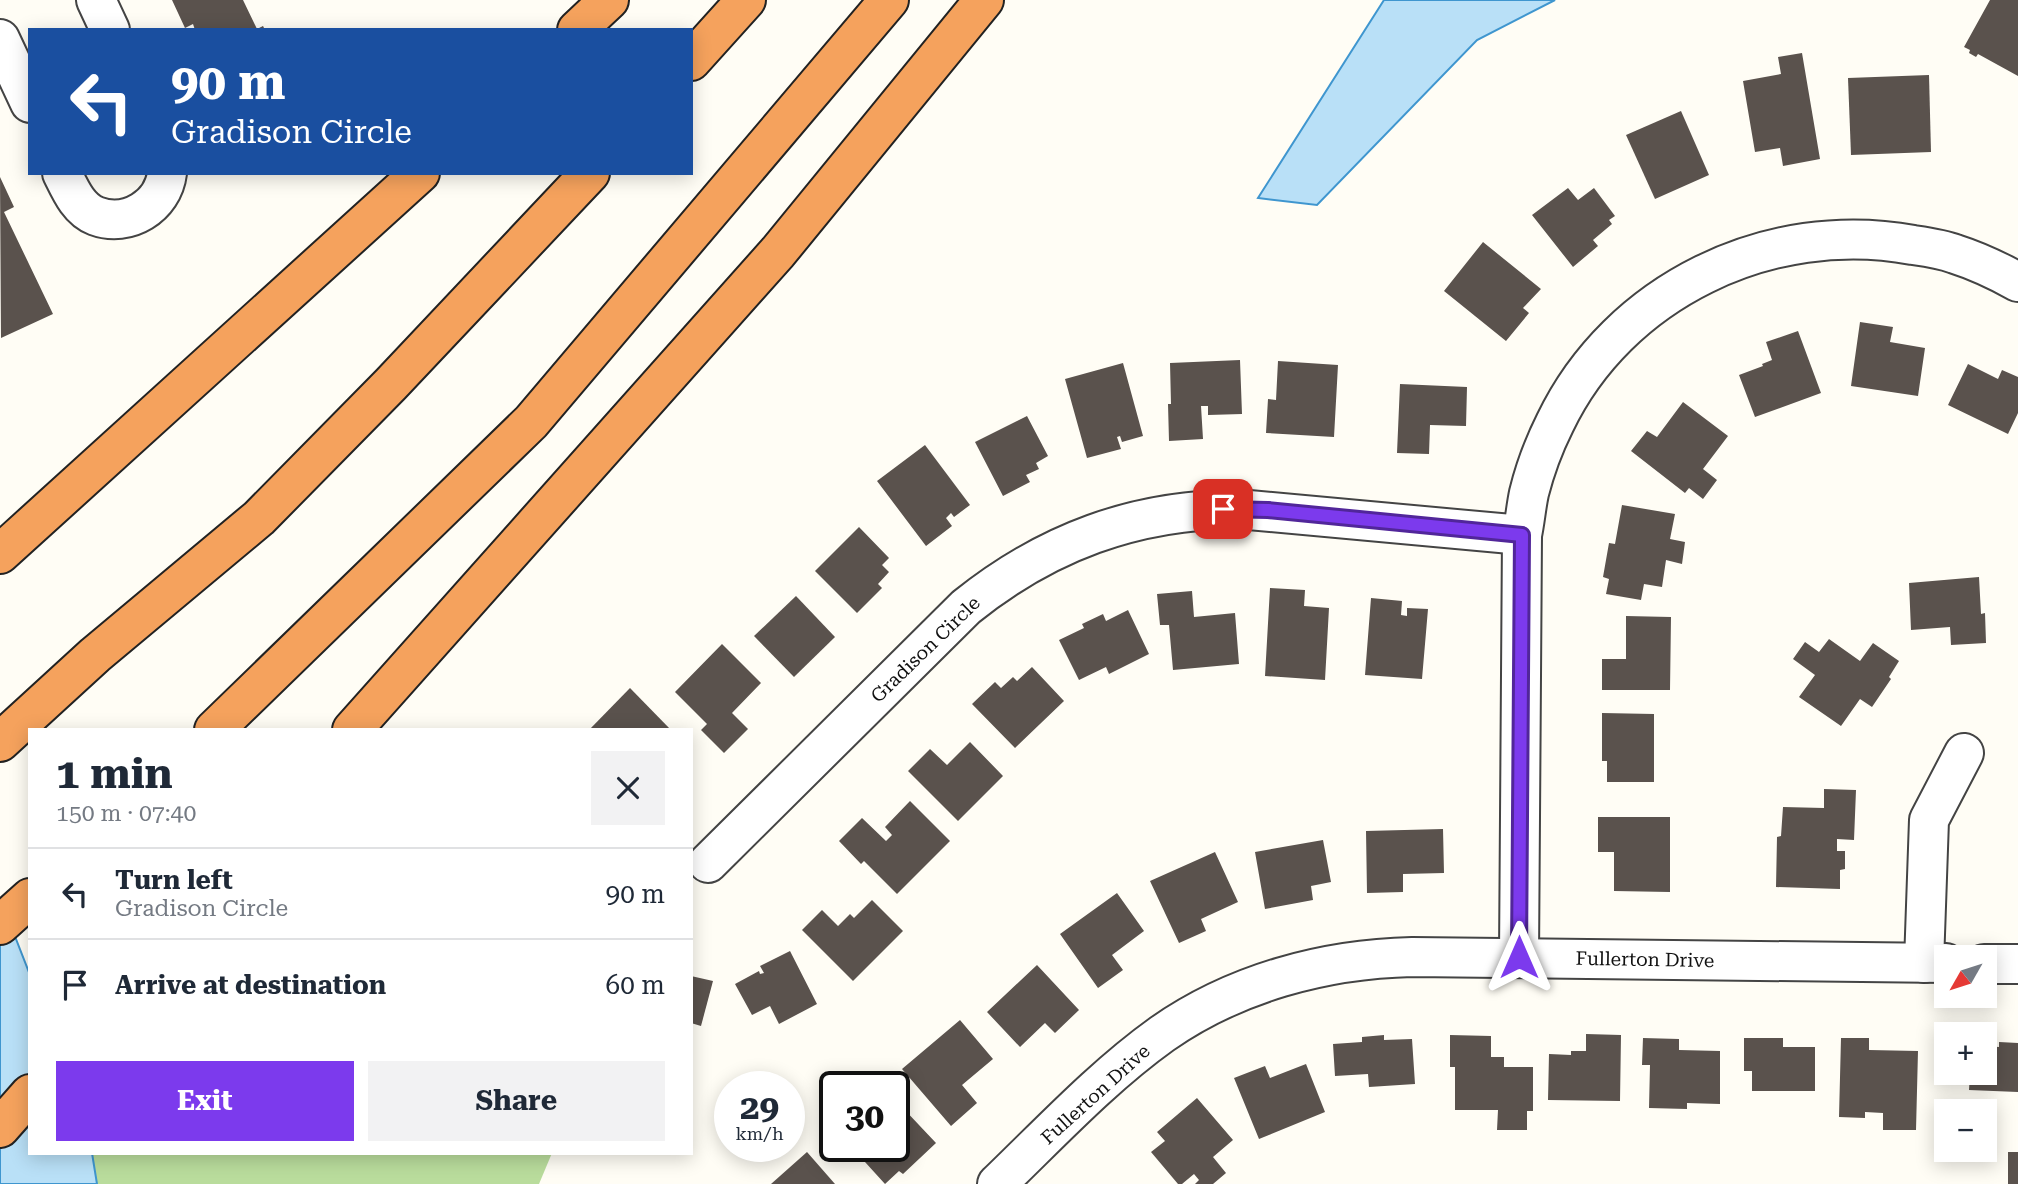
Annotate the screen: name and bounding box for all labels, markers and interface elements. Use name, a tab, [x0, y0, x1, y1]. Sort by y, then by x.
text: 90 m	[171, 54, 286, 111]
icon: left	[56, 56, 147, 147]
text: Gradison Circle	[171, 113, 412, 151]
pin	[1193, 479, 1253, 539]
icon: arrive	[1204, 490, 1242, 528]
street label: Gradison Circle	[866, 591, 985, 707]
text: 1 min	[56, 749, 173, 798]
button: close	[591, 751, 665, 825]
text: 150 m · 07:40	[56, 800, 196, 827]
text: Turn left	[115, 865, 233, 895]
icon: left	[56, 875, 94, 913]
text: 90 m	[606, 879, 665, 909]
text: Gradison Circle	[115, 895, 288, 922]
position arrow	[1482, 920, 1556, 994]
north arrow	[1934, 945, 1997, 1008]
map controls	[1934, 945, 1997, 1162]
street label: Fullerton Drive	[1575, 947, 1715, 972]
icon: arrive	[56, 966, 94, 1004]
text: Arrive at destination	[115, 970, 386, 1000]
text: 60 m	[606, 970, 665, 1000]
button: +	[1934, 1022, 1997, 1085]
street label: Fullerton Drive	[1036, 1039, 1155, 1149]
button: Exit	[56, 1061, 354, 1141]
button: Share	[368, 1061, 665, 1141]
speed limit sign: 30	[819, 1071, 910, 1162]
text: 29	[740, 1087, 779, 1128]
button: −	[1934, 1099, 1997, 1162]
text: km/h	[735, 1123, 784, 1144]

